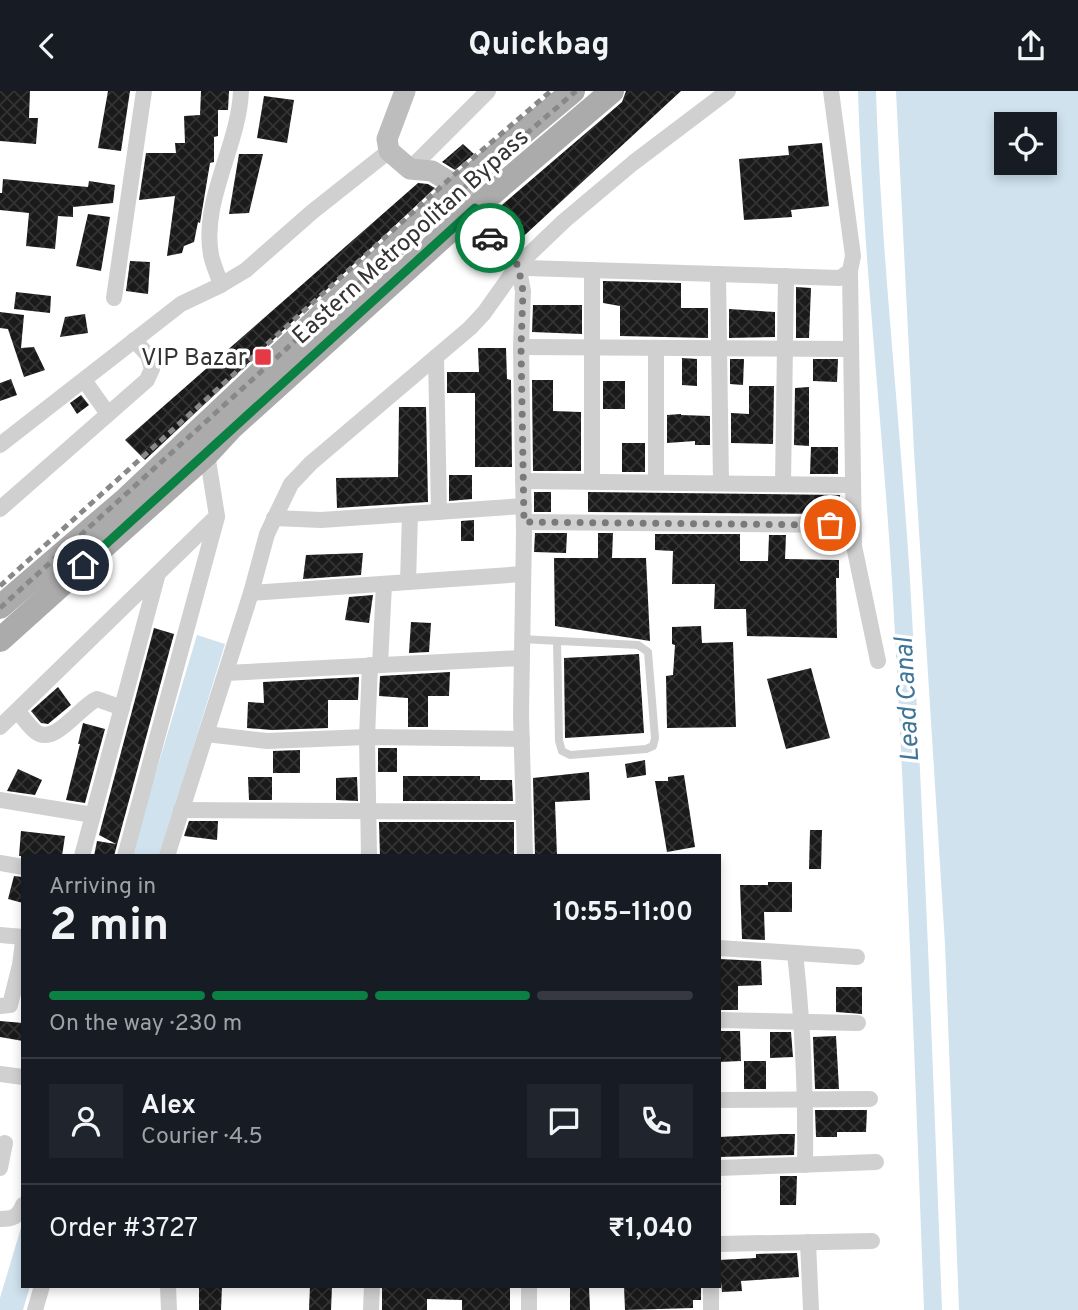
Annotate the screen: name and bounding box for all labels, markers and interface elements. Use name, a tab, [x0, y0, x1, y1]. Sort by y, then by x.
text: Quickbag	[468, 26, 610, 66]
icon: back	[28, 27, 66, 65]
icon: share	[1012, 27, 1050, 65]
map controls	[994, 112, 1057, 175]
button: locate	[994, 112, 1057, 175]
street label: Eastern Metropolitan Bypass	[287, 123, 536, 352]
courier	[455, 203, 525, 273]
icon: car	[471, 219, 509, 257]
place label: VIP Bazar	[141, 344, 247, 374]
marker: VIP Bazar	[253, 347, 273, 367]
pin	[800, 495, 860, 555]
icon: bag	[811, 506, 849, 544]
pin	[53, 535, 113, 595]
icon: home	[64, 546, 102, 584]
water label: Lead Canal	[889, 635, 928, 763]
text: Arriving in	[49, 873, 156, 902]
text: 10:55–11:00	[553, 897, 693, 930]
text: 2 min	[49, 898, 169, 957]
text: On the way · 230 m	[49, 1010, 242, 1039]
button: person	[49, 1084, 123, 1158]
button: chat	[527, 1084, 601, 1158]
button: phone	[619, 1084, 693, 1158]
text: Alex	[141, 1090, 196, 1123]
text: Courier · 4.5	[141, 1123, 263, 1152]
text: Order #3727	[49, 1213, 198, 1246]
text: ₹1,040	[608, 1213, 693, 1246]

